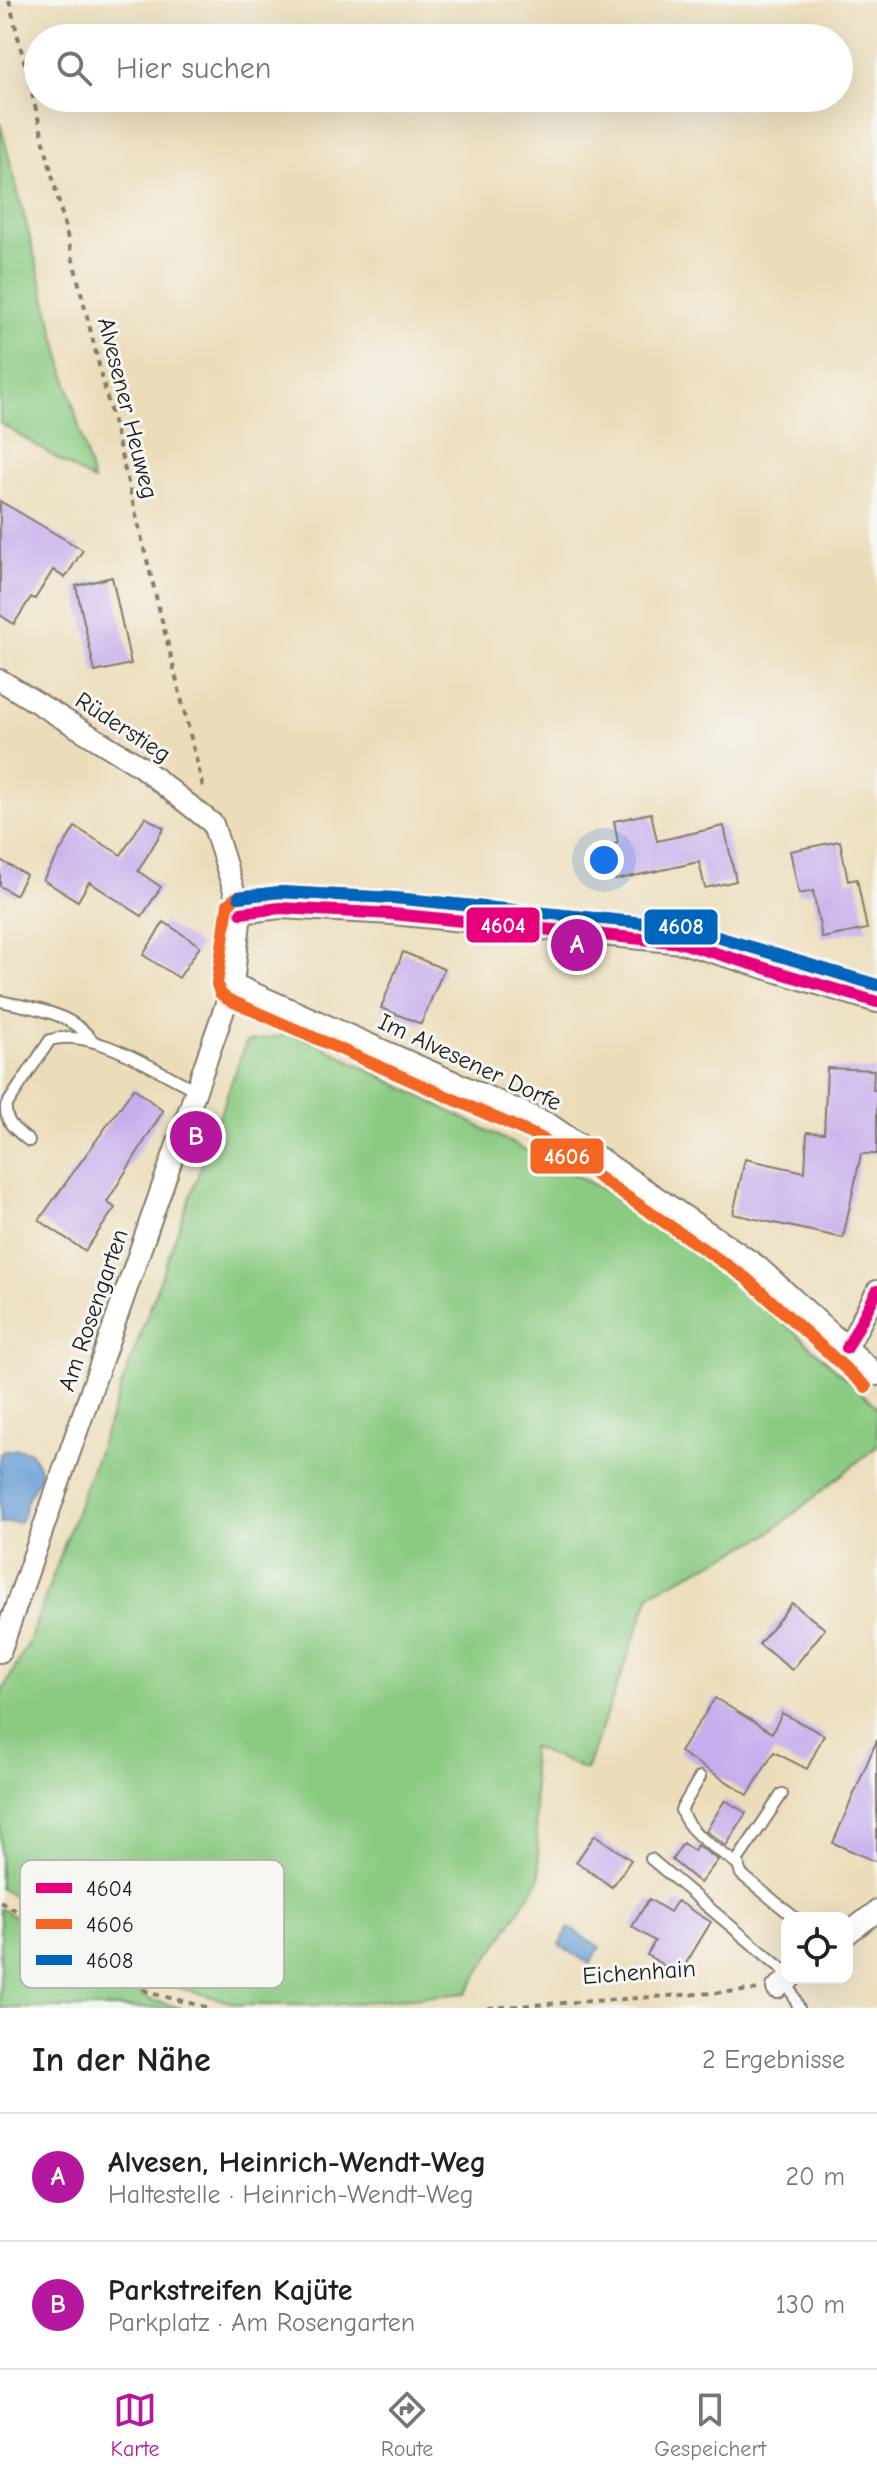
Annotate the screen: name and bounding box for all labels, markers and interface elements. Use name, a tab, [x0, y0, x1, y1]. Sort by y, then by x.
search box	[24, 24, 853, 112]
icon: search	[52, 46, 96, 90]
text: Hier suchen	[116, 51, 271, 86]
street label: Alvesener Heuweg	[92, 314, 164, 502]
street label: Rüderstieg	[70, 686, 176, 768]
your location	[584, 840, 624, 880]
line badge: 4604	[465, 906, 541, 944]
line badge: 4608	[643, 908, 719, 946]
text: 4604	[481, 913, 525, 939]
text: 4608	[658, 914, 704, 940]
pin: A	[551, 915, 603, 975]
street label: Im Alvesener Dorfe	[374, 1007, 566, 1117]
pin: B	[170, 1107, 222, 1167]
line badge: 4606	[529, 1137, 605, 1175]
text: 4606	[544, 1144, 590, 1170]
street label: Am Rosengarten	[52, 1225, 134, 1395]
legend	[20, 1860, 284, 1988]
text: 4604	[86, 1876, 133, 1902]
text: 4606	[86, 1912, 134, 1938]
map controls	[781, 1912, 853, 1984]
button: locate	[781, 1912, 853, 1984]
text: 4608	[86, 1948, 133, 1974]
street label: Eichenhain	[581, 1954, 697, 1990]
text: In der Nähe	[32, 2040, 211, 2080]
text: 2 Ergebnisse	[702, 2045, 845, 2075]
text: Alvesen, Heinrich-Wendt-Weg	[108, 2145, 486, 2180]
text: A	[51, 2162, 65, 2192]
text: 20 m	[785, 2162, 845, 2192]
text: Haltestelle · Heinrich-Wendt-Weg	[108, 2180, 474, 2210]
text: Parkstreifen Kajüte	[108, 2273, 352, 2308]
text: B	[50, 2290, 66, 2320]
text: 130 m	[776, 2290, 845, 2320]
text: Parkplatz · Am Rosengarten	[108, 2308, 415, 2338]
tab: Karte	[111, 2388, 160, 2462]
tab: Route	[381, 2388, 433, 2462]
tab: Gespeichert	[654, 2388, 766, 2462]

